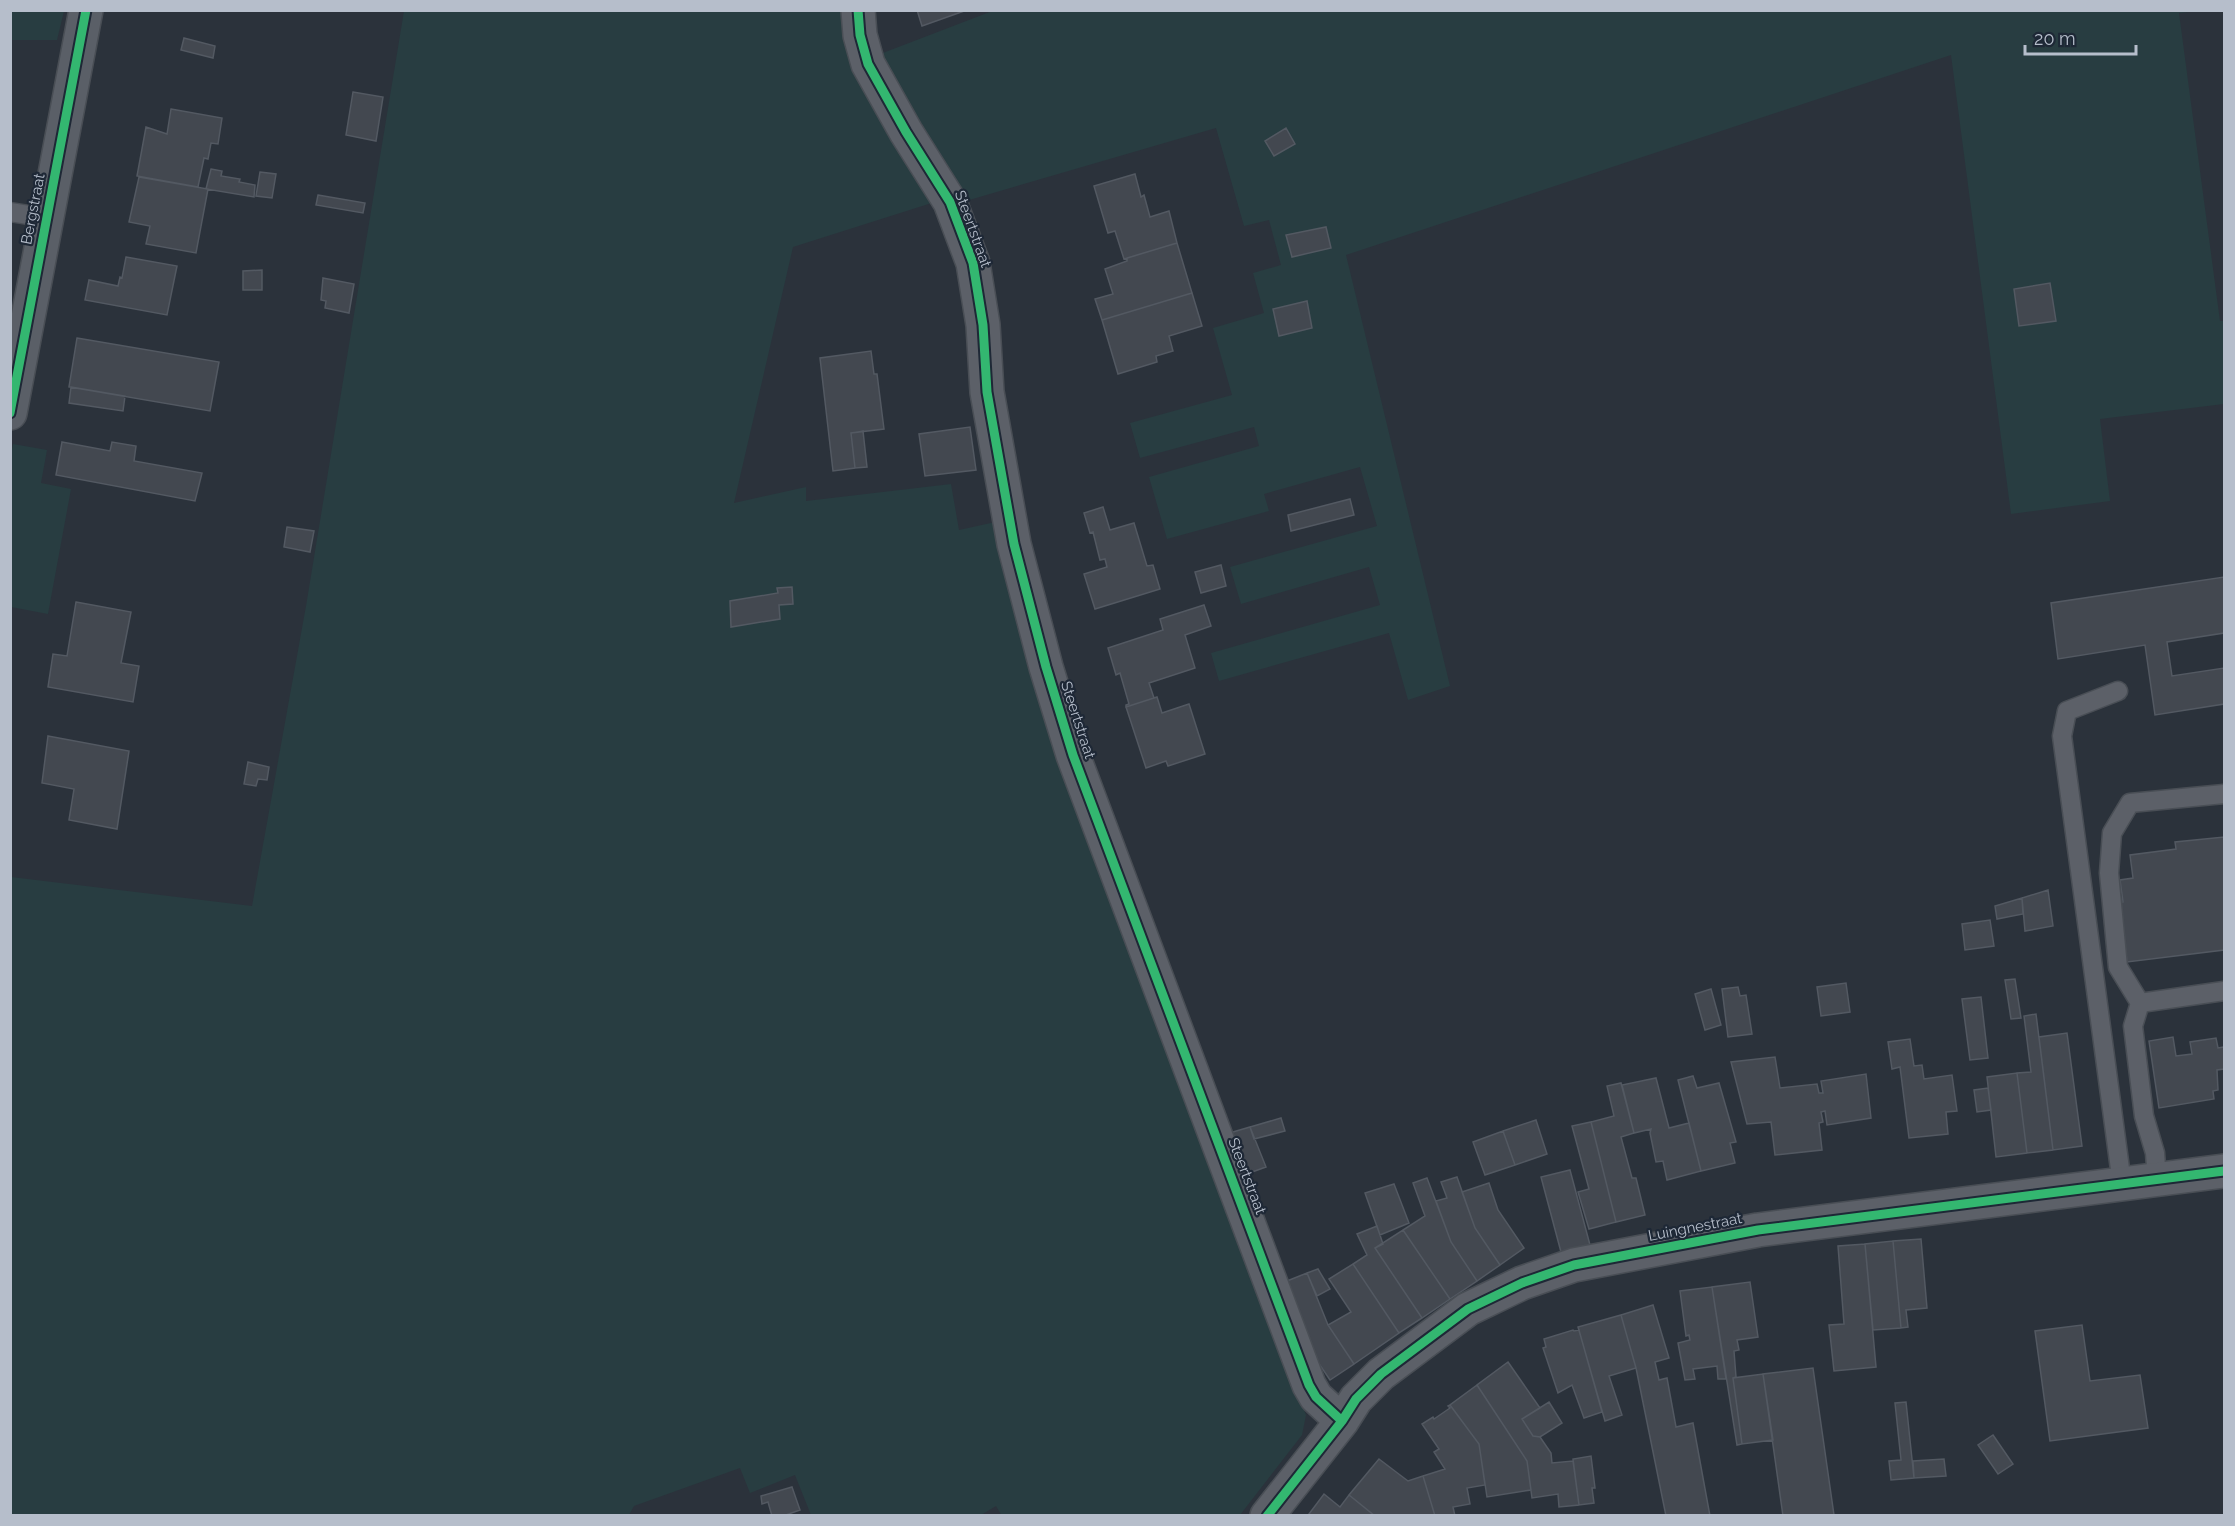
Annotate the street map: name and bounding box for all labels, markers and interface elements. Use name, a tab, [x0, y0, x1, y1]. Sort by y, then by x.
scale bar	[2025, 18, 2136, 56]
text: 20 m	[2034, 28, 2076, 49]
street label: Bergstraat	[17, 172, 49, 246]
street label: Steertstraat	[951, 188, 995, 270]
street label: Steertstraat	[1057, 679, 1099, 761]
street label: Steertstraat	[1224, 1135, 1270, 1217]
street label: Luingnestraat	[1647, 1209, 1743, 1245]

